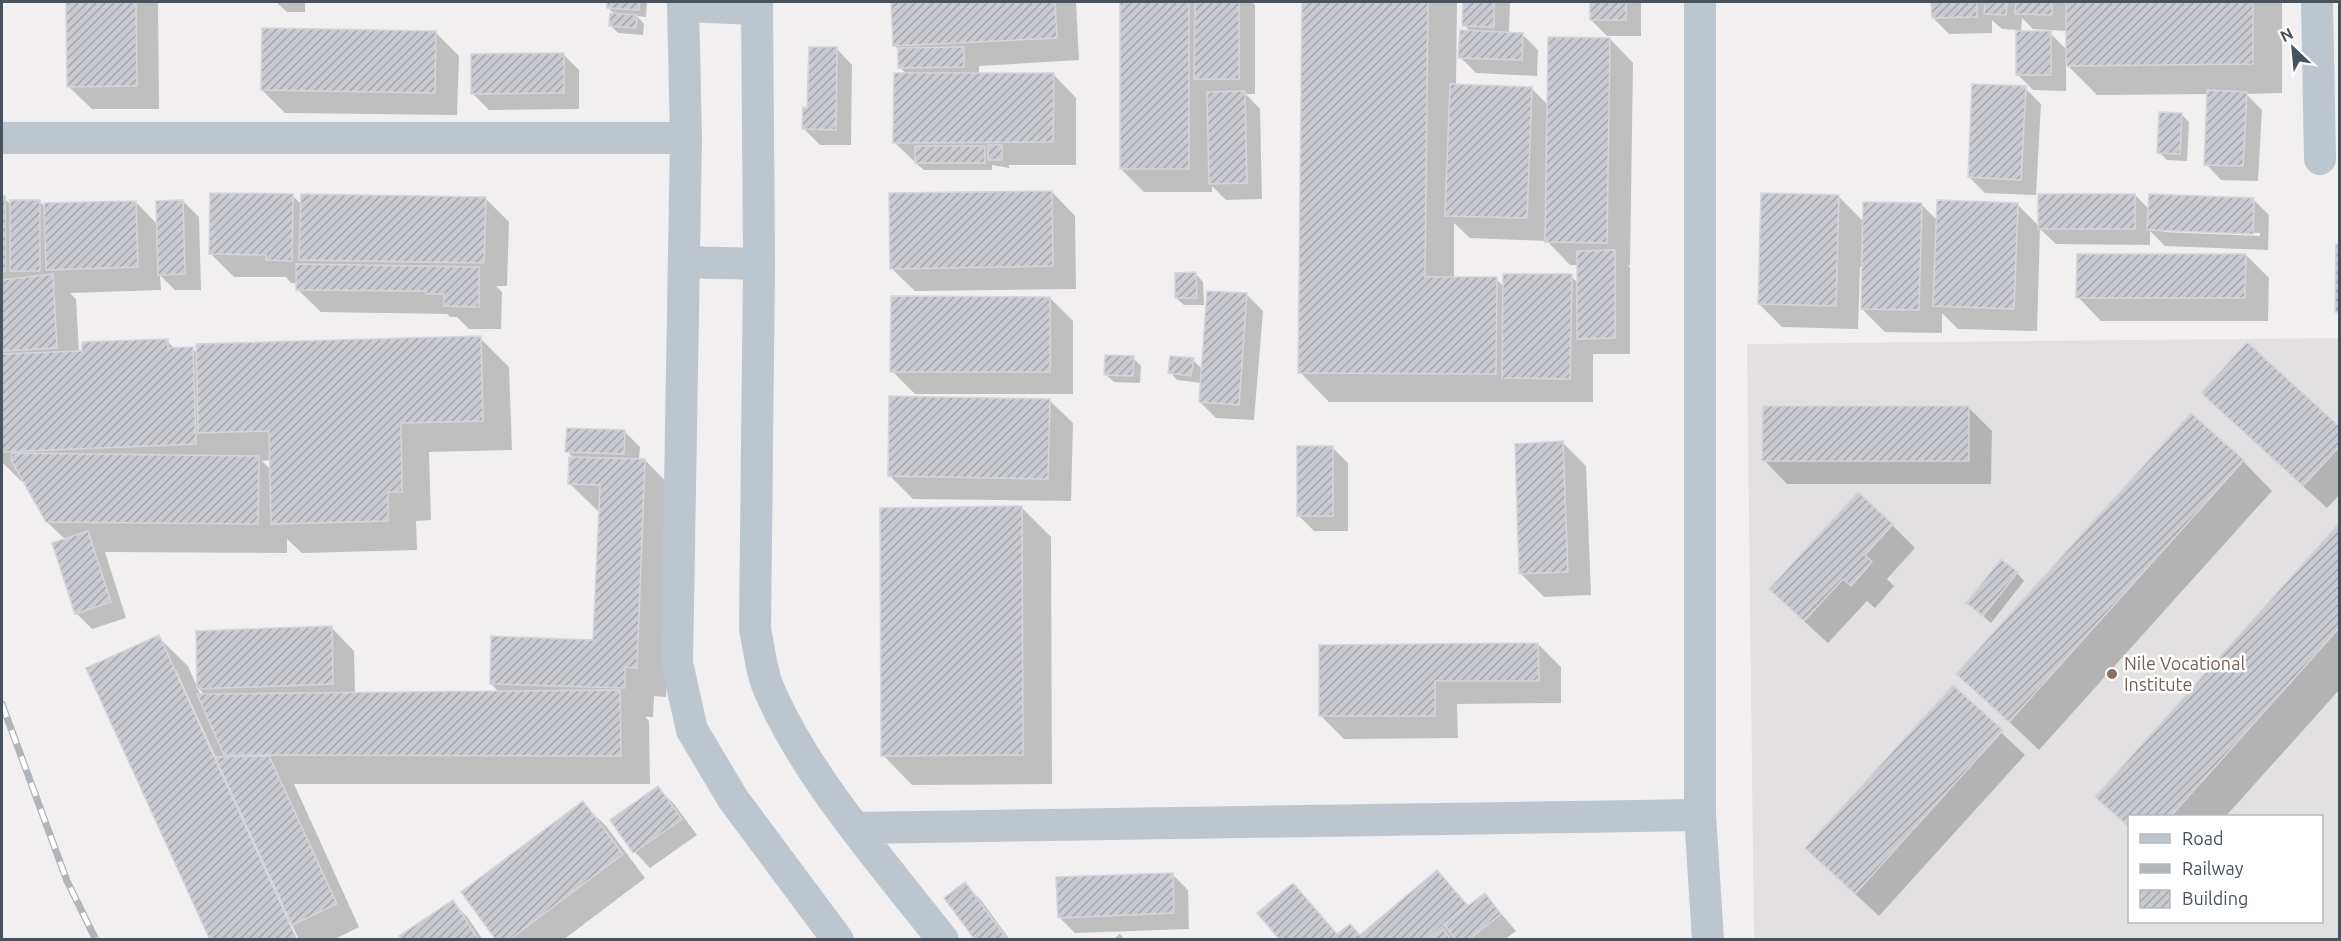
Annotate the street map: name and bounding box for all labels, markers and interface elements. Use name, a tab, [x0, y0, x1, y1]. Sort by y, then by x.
north arrow	[2263, 18, 2323, 78]
text: N	[2277, 24, 2296, 45]
place label: Nile Vocational Institute	[2124, 653, 2245, 694]
marker: Nile Vocational Institute	[2105, 667, 2119, 681]
legend	[2128, 815, 2323, 923]
text: Road	[2182, 828, 2224, 848]
text: Railway	[2182, 858, 2244, 878]
text: Building	[2182, 888, 2248, 908]

